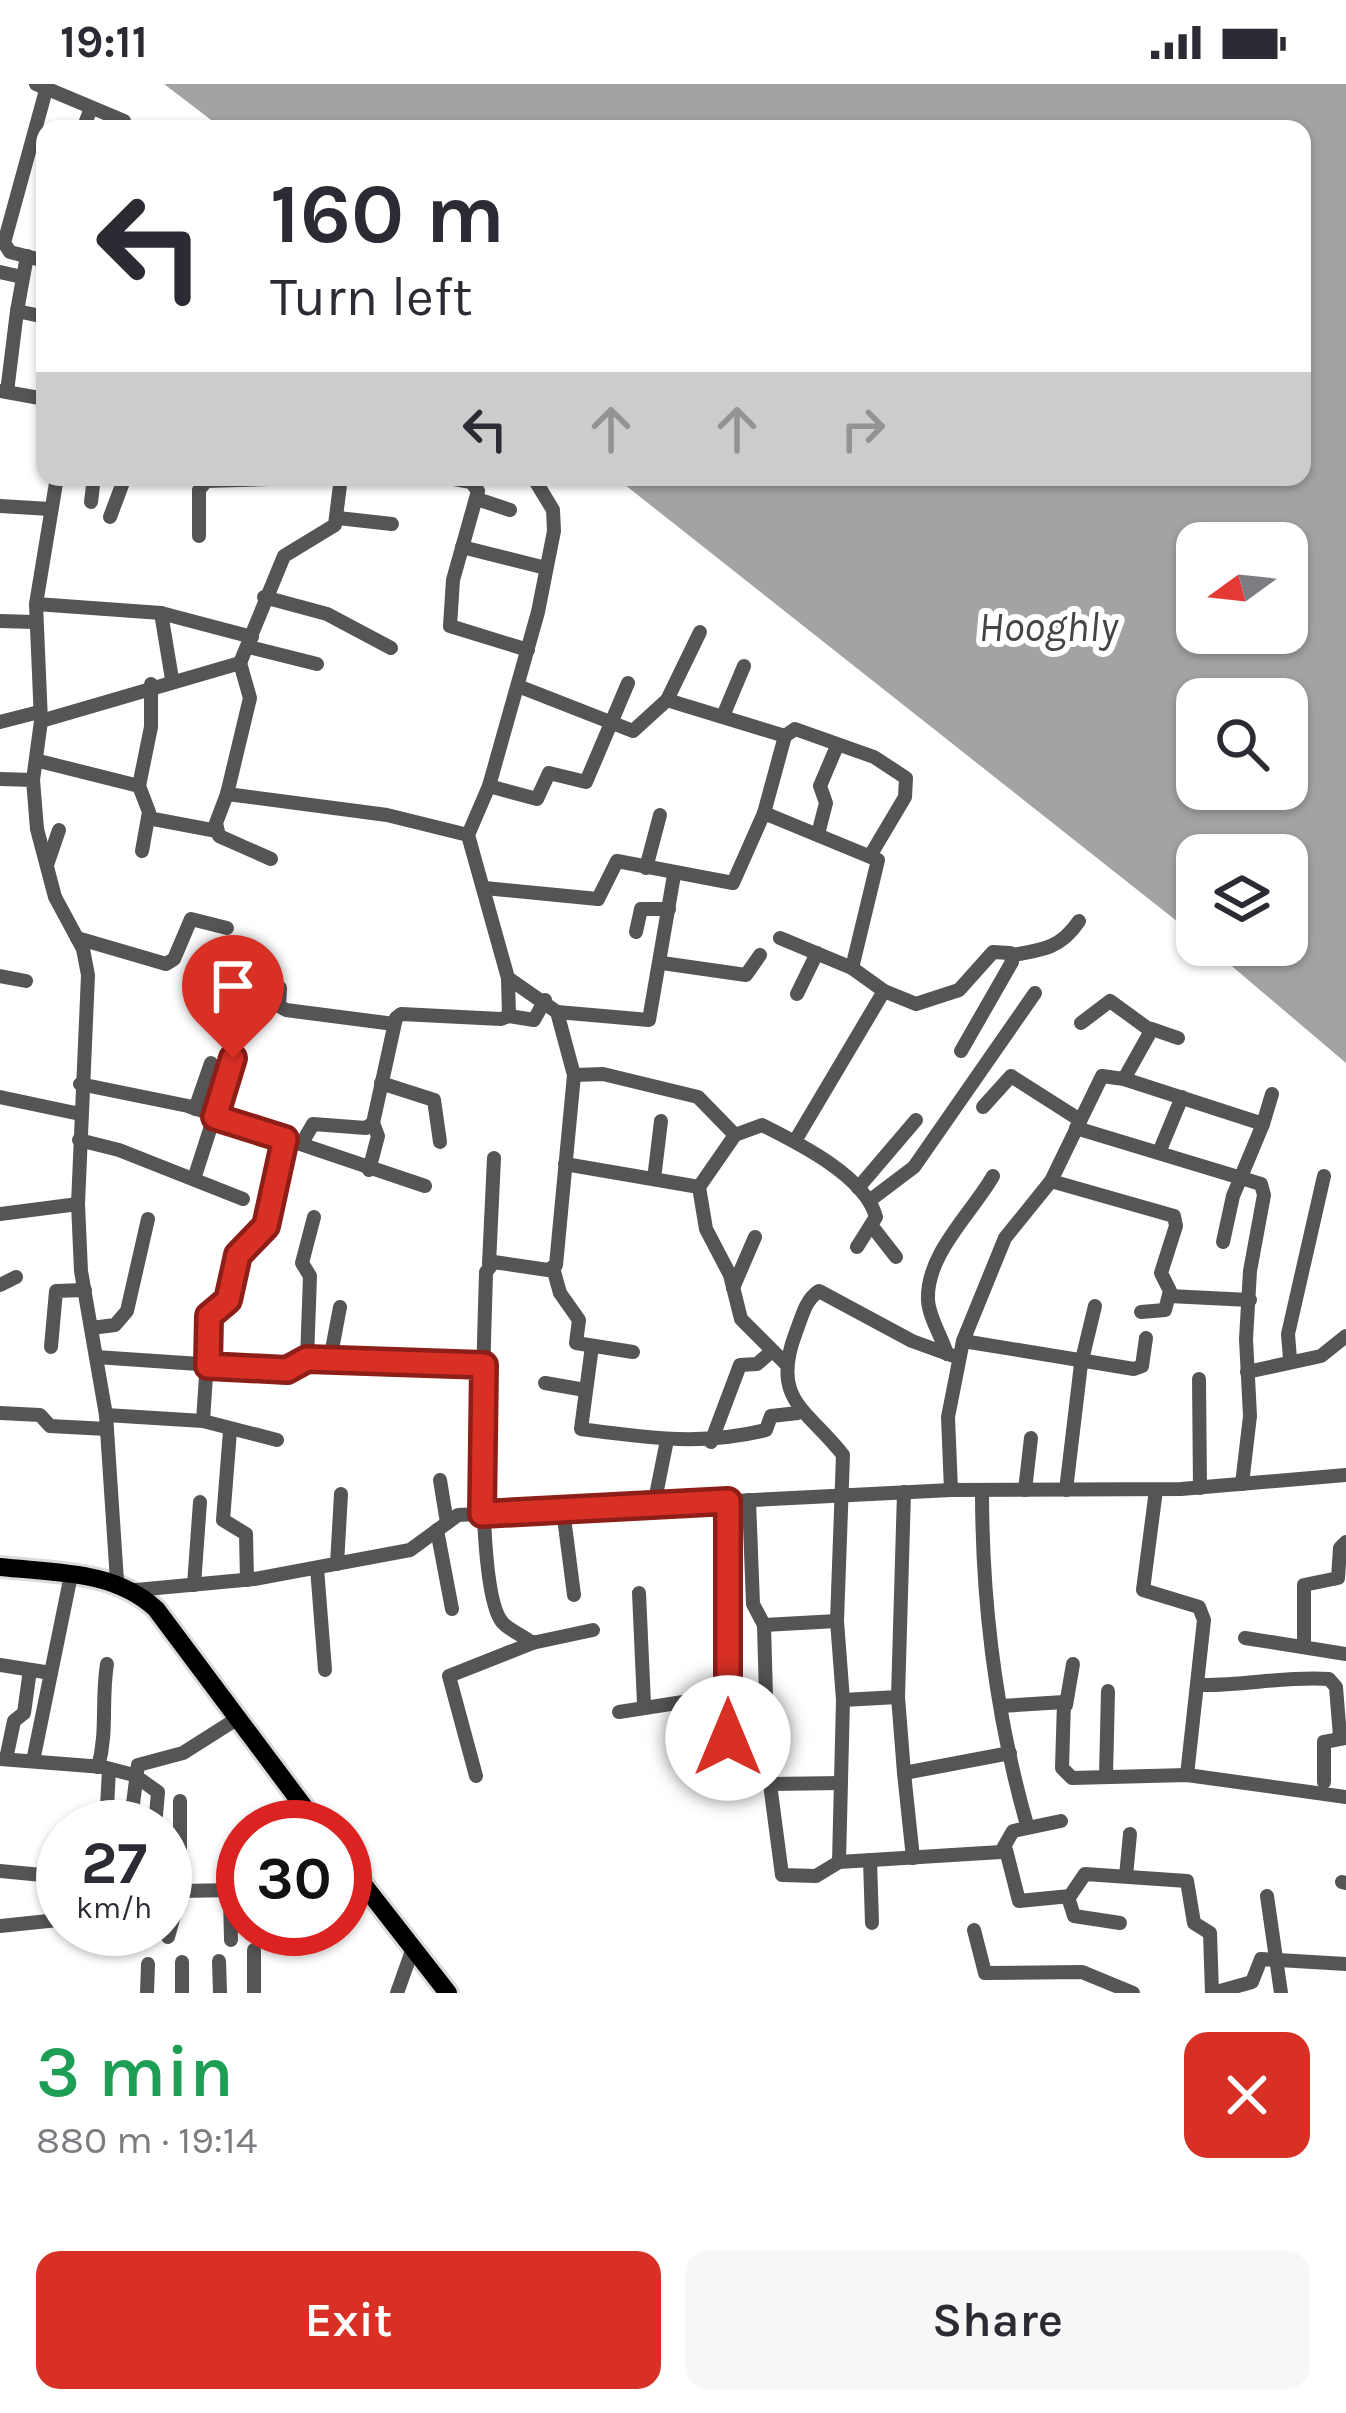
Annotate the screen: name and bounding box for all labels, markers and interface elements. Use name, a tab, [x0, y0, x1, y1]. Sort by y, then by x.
text: 19:11	[60, 16, 148, 68]
text: 160 m	[270, 165, 505, 263]
icon: left	[72, 168, 228, 324]
text: Turn left	[270, 265, 473, 329]
icon: left	[452, 396, 518, 462]
icon: ahead	[578, 396, 644, 462]
icon: ahead	[704, 396, 770, 462]
icon: right	[830, 396, 896, 462]
north arrow	[1176, 522, 1308, 654]
map controls	[1176, 522, 1308, 966]
water label: Hooghly	[978, 602, 1119, 652]
button: search	[1176, 678, 1308, 810]
button: layers	[1176, 834, 1308, 966]
pin	[182, 935, 284, 1058]
icon: arrive	[200, 953, 266, 1019]
position arrow	[665, 1675, 791, 1801]
speed limit sign: 30	[216, 1800, 372, 1956]
text: 27	[81, 1828, 147, 1898]
text: km/h	[76, 1890, 152, 1926]
text: 3 min	[36, 2030, 234, 2114]
button: close	[1184, 2032, 1310, 2158]
text: 880 m · 19:14	[36, 2117, 257, 2163]
button: Exit	[36, 2251, 661, 2389]
button: Share	[685, 2251, 1310, 2389]

